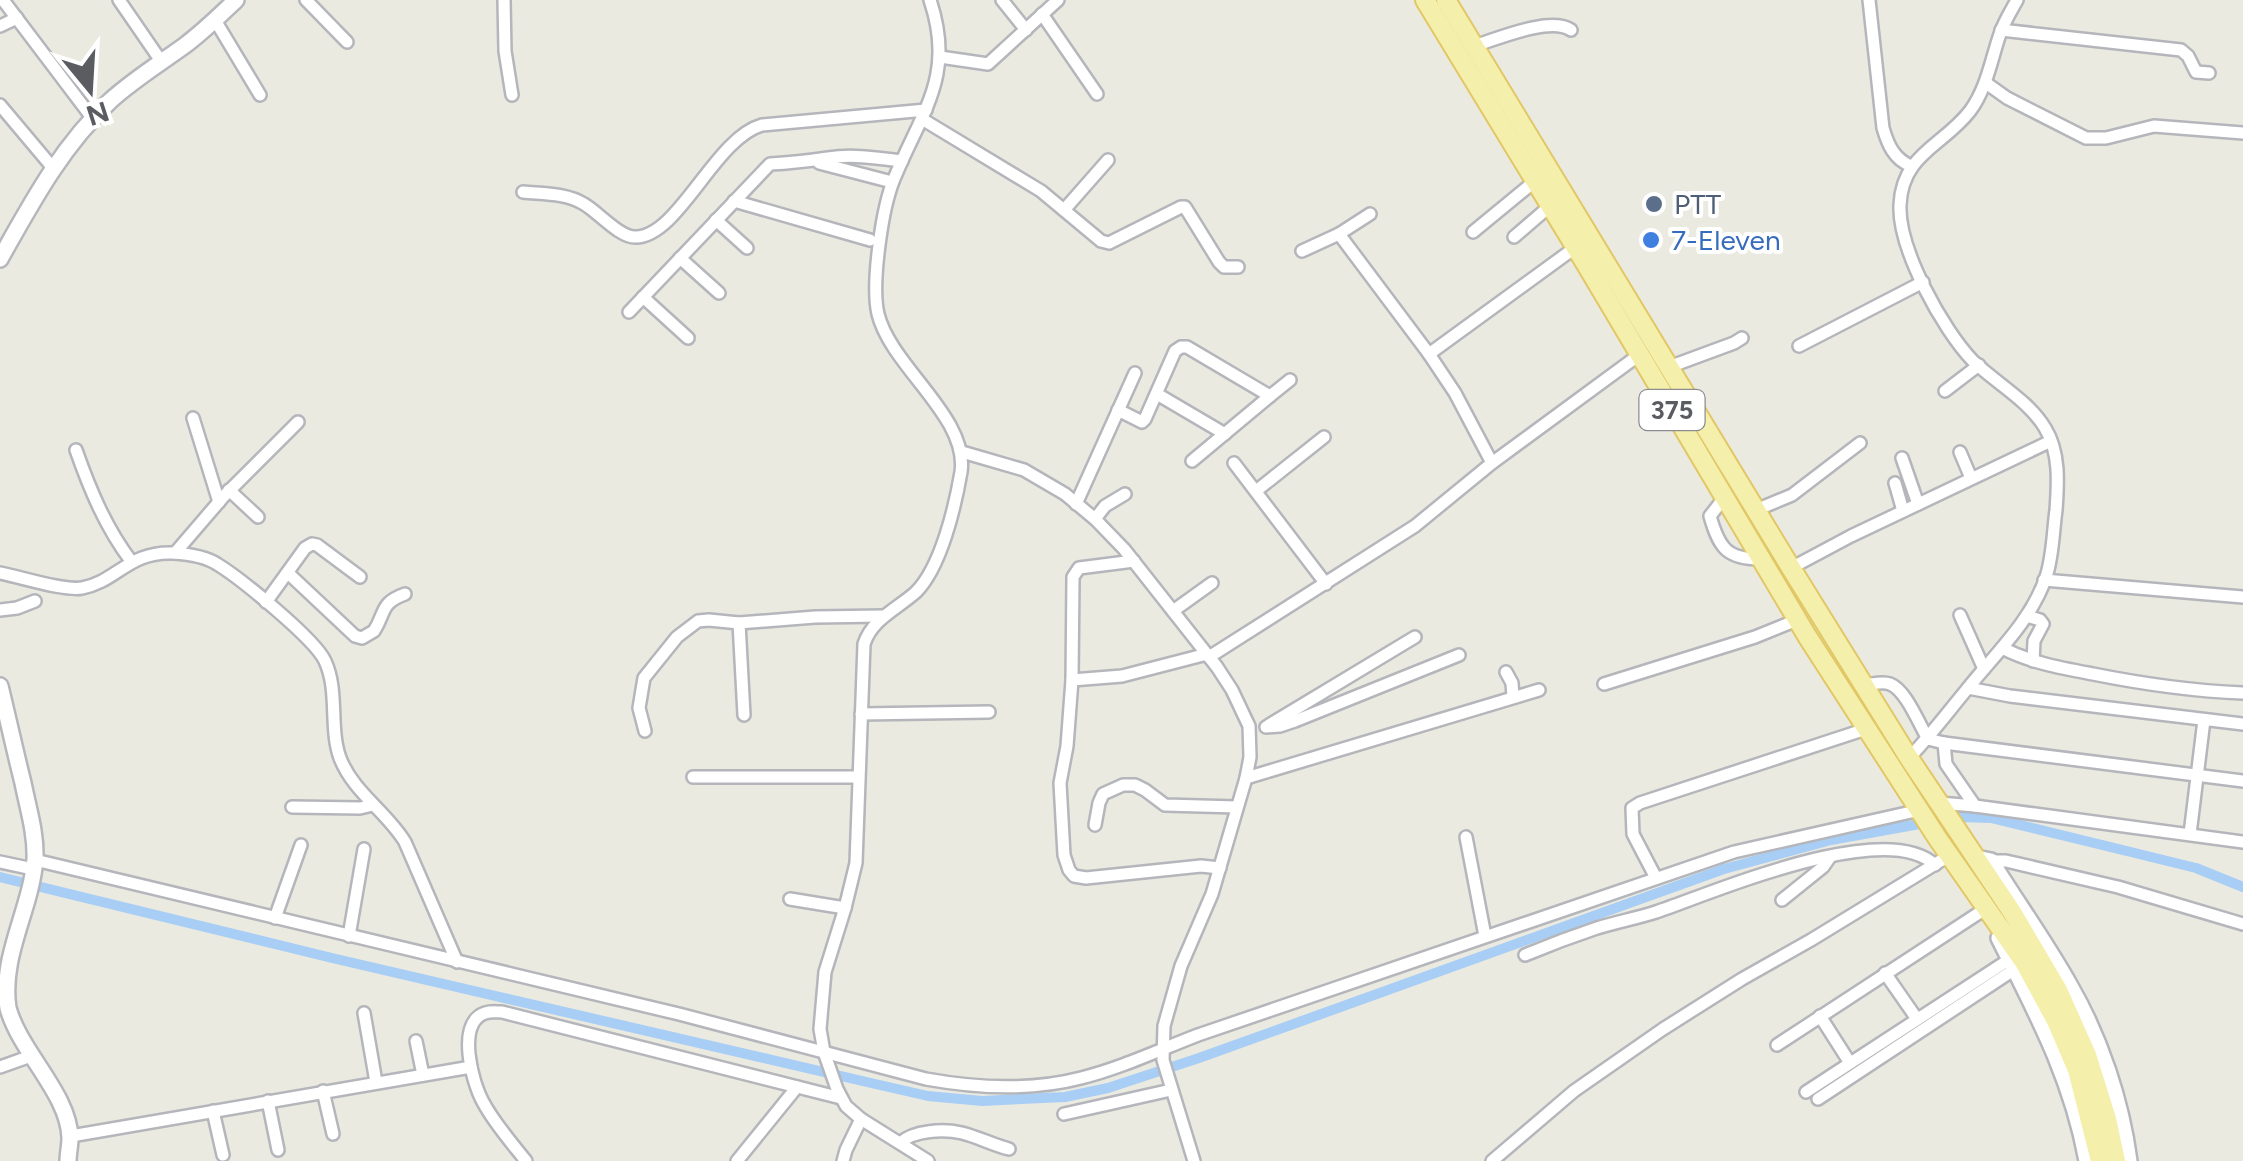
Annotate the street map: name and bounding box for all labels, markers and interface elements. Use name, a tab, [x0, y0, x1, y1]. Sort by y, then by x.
north arrow	[40, 40, 140, 140]
text: N	[82, 94, 113, 133]
place label: PTT	[1674, 187, 1722, 221]
marker: PTT	[1643, 193, 1665, 215]
place label: 7-Eleven	[1671, 223, 1781, 257]
marker: 7-Eleven	[1640, 229, 1662, 251]
road number: 375	[1640, 390, 1704, 430]

